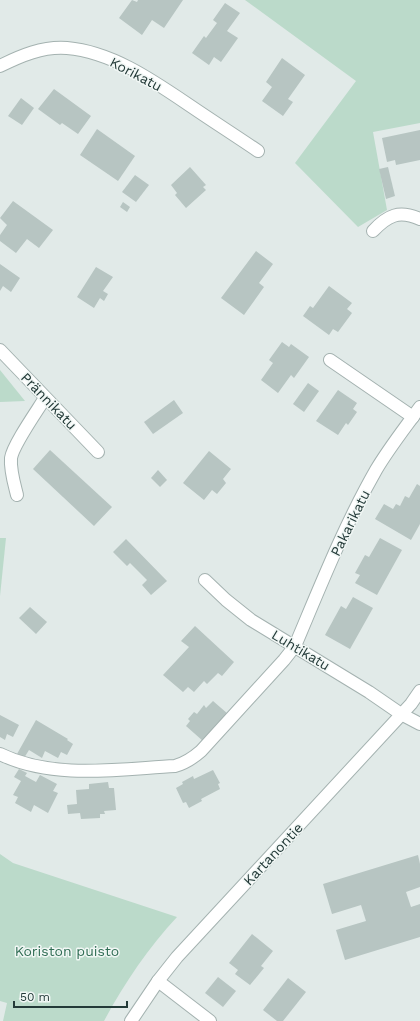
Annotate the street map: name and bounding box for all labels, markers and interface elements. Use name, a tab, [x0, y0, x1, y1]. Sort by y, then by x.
street label: Korikatu	[107, 54, 165, 94]
street label: Prännikatu	[18, 369, 80, 433]
street label: Pakarikatu	[327, 487, 373, 559]
street label: Luhtikatu	[269, 626, 333, 674]
street label: Kartanontie	[240, 820, 306, 888]
park label: Koriston puisto	[15, 943, 119, 959]
scale bar	[14, 983, 127, 1009]
text: 50 m	[20, 990, 50, 1004]

